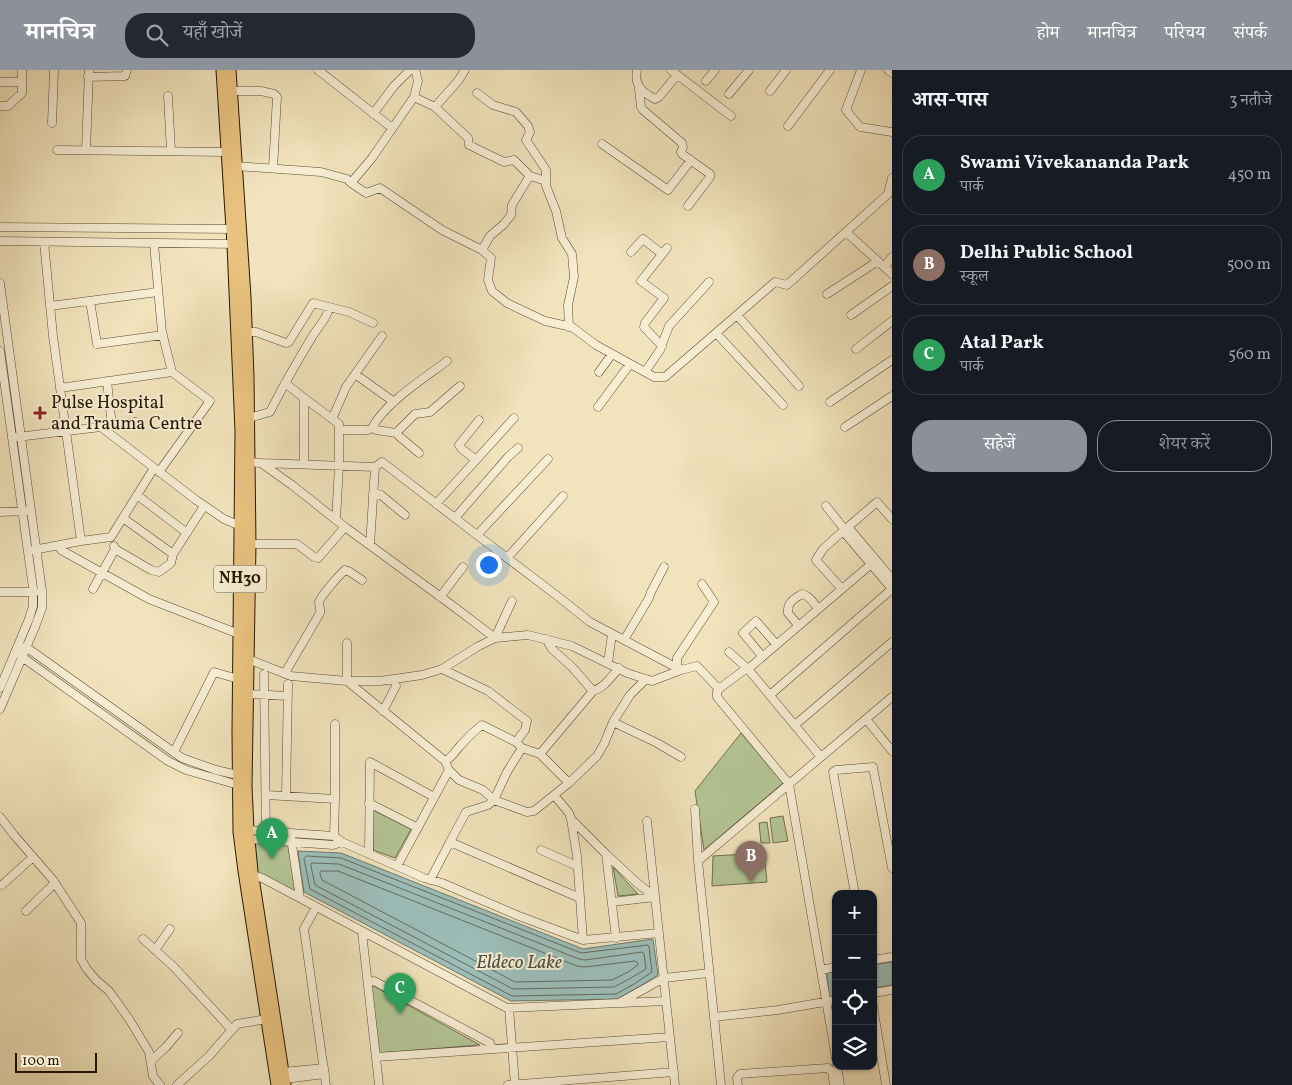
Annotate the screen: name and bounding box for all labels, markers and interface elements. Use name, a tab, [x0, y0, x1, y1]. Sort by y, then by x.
search box	[125, 13, 475, 58]
text: मानचित्र	[25, 16, 95, 50]
text: यहाँ खोजें	[183, 20, 242, 46]
icon: search	[143, 21, 171, 49]
text: होम	[1037, 21, 1060, 46]
text: मानचित्र	[1088, 21, 1136, 46]
text: परिचय	[1164, 21, 1205, 46]
text: संपर्क	[1233, 21, 1267, 46]
text: आस-पास	[912, 86, 988, 115]
text: 3 नतीजे	[1229, 90, 1272, 112]
text: Swami Vivekananda Park	[960, 150, 1189, 176]
text: A	[923, 164, 935, 186]
text: 450 m	[1228, 164, 1271, 186]
text: पार्क	[960, 176, 984, 198]
text: Delhi Public School	[960, 240, 1133, 266]
text: B	[924, 254, 934, 276]
text: 500 m	[1227, 254, 1271, 276]
text: स्कूल	[960, 266, 989, 288]
text: Atal Park	[960, 330, 1044, 356]
text: C	[924, 344, 934, 366]
text: 560 m	[1228, 344, 1271, 366]
text: पार्क	[960, 356, 984, 378]
place label: Pulse Hospital and Trauma Centre	[51, 391, 202, 437]
marker: Pulse Hospital and Trauma Centre	[33, 406, 47, 420]
button: सहेजें	[912, 420, 1087, 472]
button: शेयर करें	[1097, 420, 1272, 472]
your location	[476, 552, 502, 578]
road number: NH30	[214, 566, 266, 592]
pin: A	[256, 818, 288, 859]
pin: B	[735, 841, 767, 882]
map controls	[832, 890, 877, 1070]
button: +	[832, 890, 877, 935]
button: −	[832, 935, 877, 980]
water label: Eldeco Lake	[476, 950, 562, 976]
pin: C	[384, 973, 416, 1014]
button: locate	[832, 980, 877, 1025]
button: layers	[832, 1025, 877, 1070]
scale bar	[15, 1050, 98, 1073]
text: 100 m	[22, 1052, 60, 1071]

